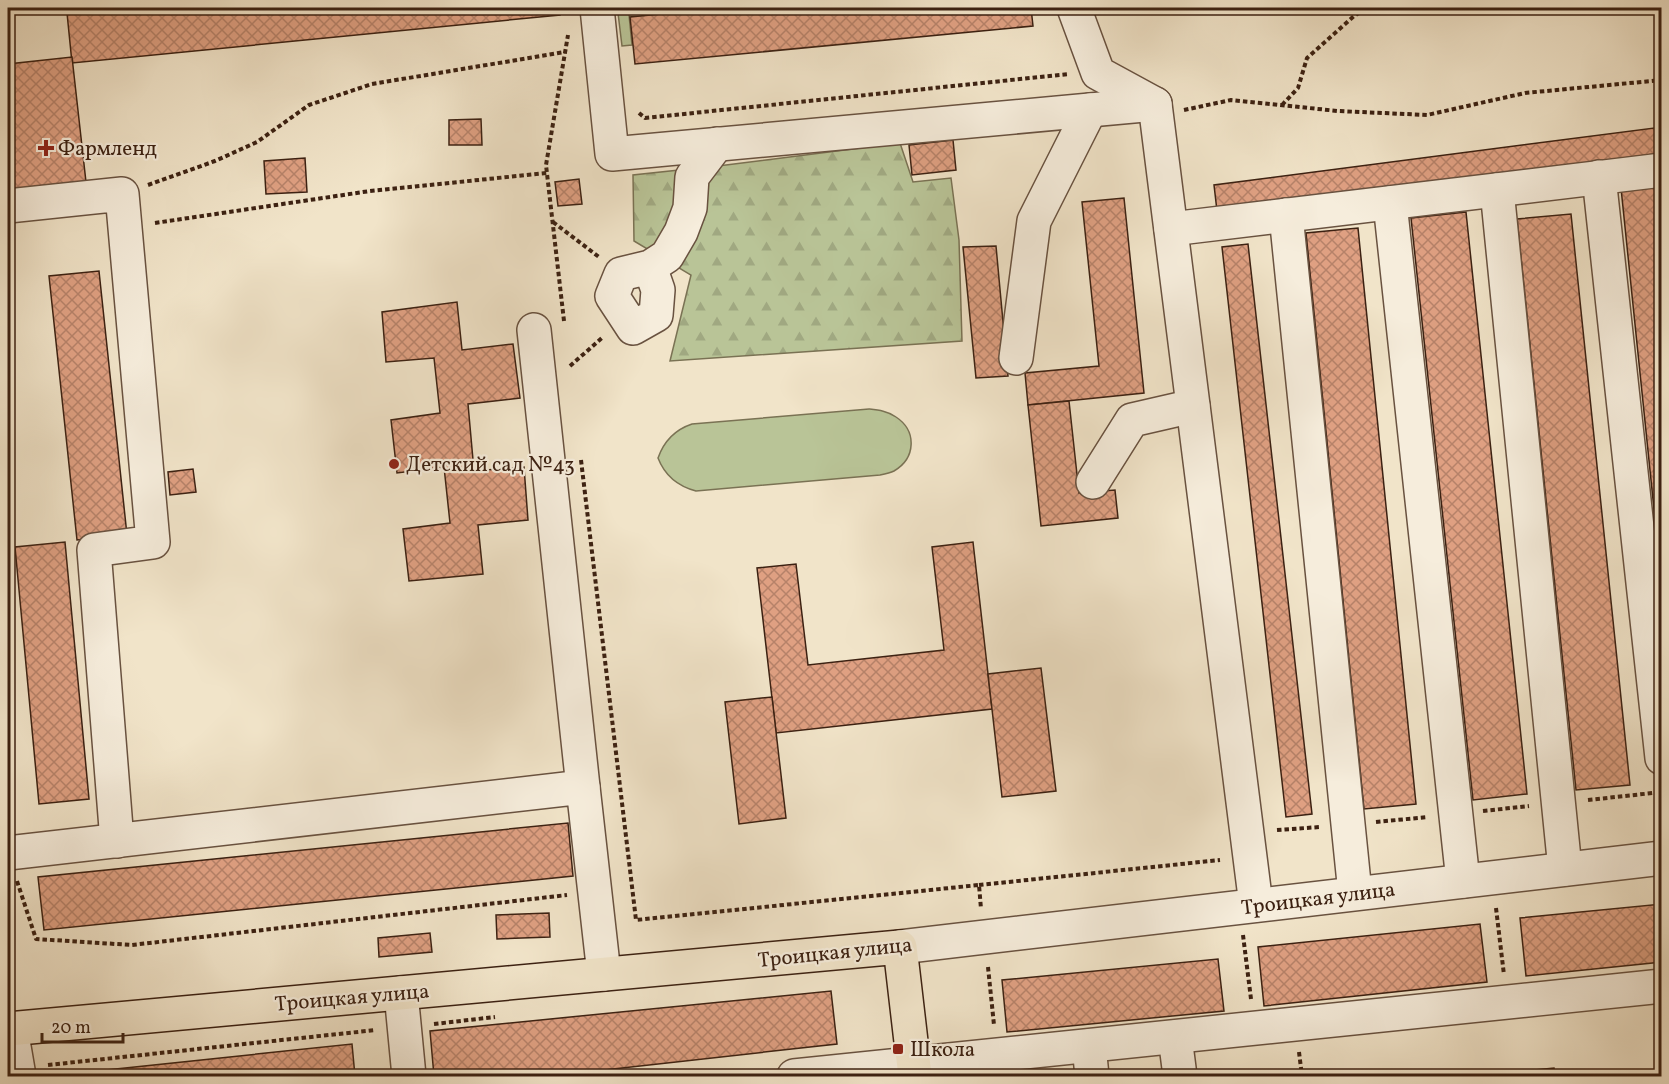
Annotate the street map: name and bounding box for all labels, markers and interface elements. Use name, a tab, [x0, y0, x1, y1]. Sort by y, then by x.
place label: Фармленд	[58, 135, 157, 164]
marker: Фармленд	[39, 141, 53, 155]
place label: Детский сад №43	[406, 451, 575, 480]
marker: Детский сад №43	[387, 457, 401, 471]
street label: Троицкая улица	[1239, 876, 1397, 923]
street label: Троицкая улица	[757, 931, 914, 976]
street label: Троицкая улица	[274, 977, 431, 1020]
scale bar	[42, 1006, 123, 1044]
text: 20 m	[51, 1016, 91, 1041]
place label: Школа	[910, 1036, 975, 1065]
marker: Школа	[891, 1042, 905, 1056]

